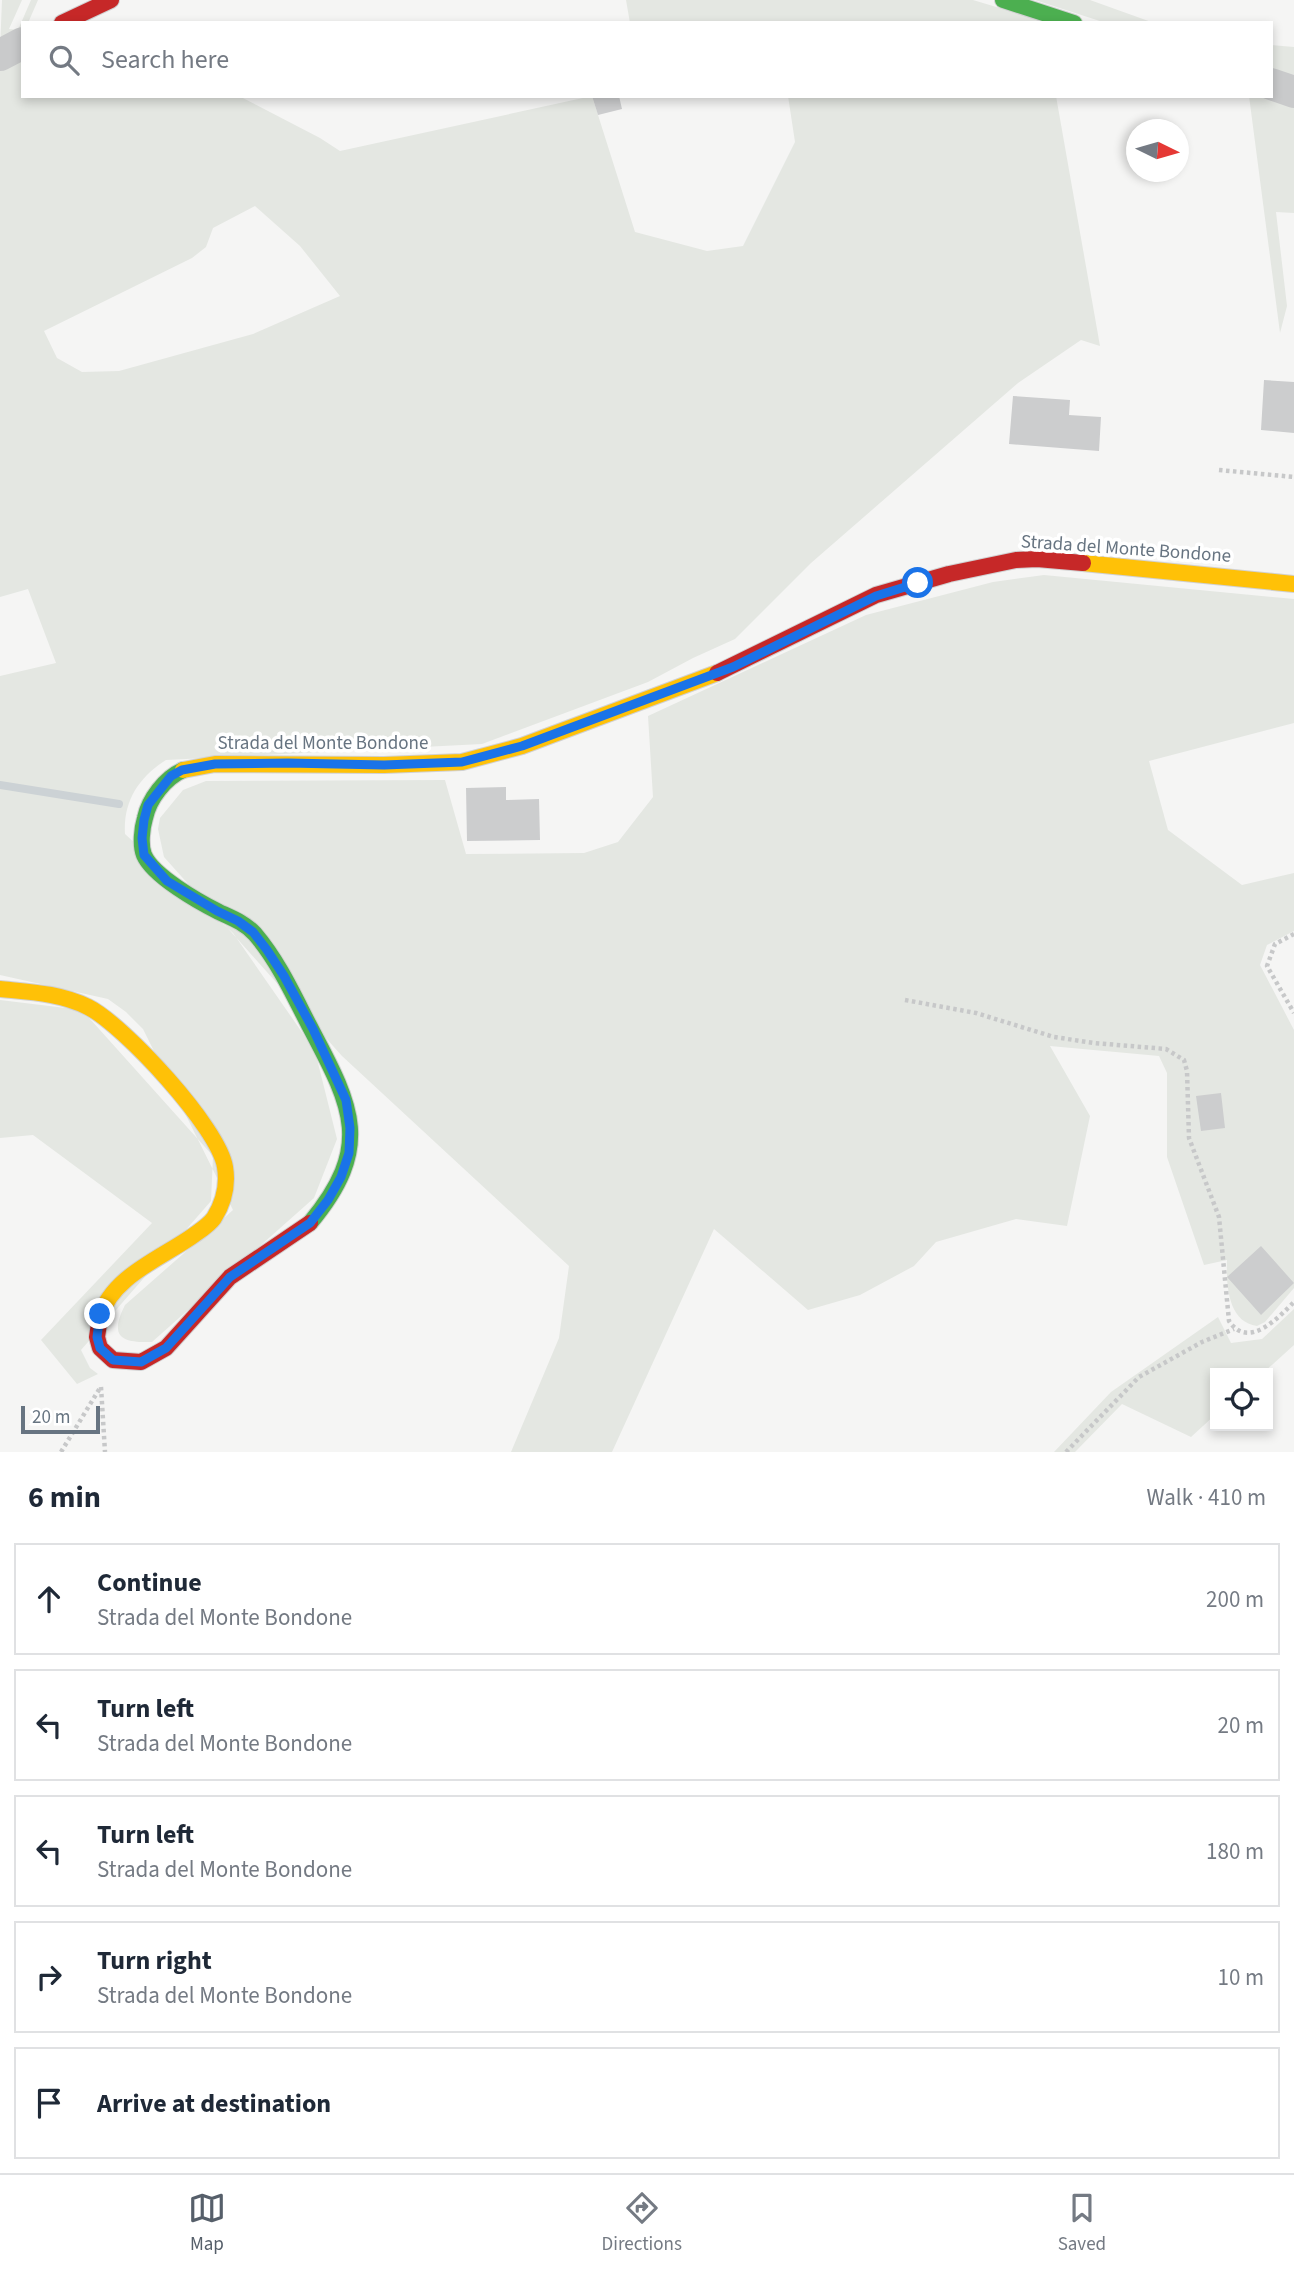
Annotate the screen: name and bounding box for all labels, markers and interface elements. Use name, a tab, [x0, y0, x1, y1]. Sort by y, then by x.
search box	[21, 21, 1273, 98]
icon: search	[45, 41, 83, 79]
text: Search here	[101, 41, 229, 78]
north arrow	[1126, 119, 1189, 182]
street label: Strada del Monte Bondone	[1020, 528, 1232, 570]
route start	[902, 567, 933, 598]
street label: Strada del Monte Bondone	[218, 730, 428, 757]
route end	[84, 1298, 115, 1329]
map controls	[1210, 1368, 1273, 1431]
button: locate	[1210, 1368, 1273, 1431]
scale bar	[21, 1403, 100, 1435]
text: 20 m	[32, 1404, 70, 1431]
text: 6 min	[28, 1476, 101, 1519]
text: Walk · 410 m	[1147, 1481, 1266, 1514]
text: Continue	[97, 1564, 202, 1601]
icon: ahead	[30, 1580, 68, 1618]
text: 200 m	[1206, 1583, 1264, 1616]
text: Strada del Monte Bondone	[97, 1601, 352, 1634]
text: Turn left	[97, 1690, 194, 1727]
icon: left	[30, 1706, 68, 1744]
text: 20 m	[1217, 1709, 1264, 1742]
text: Strada del Monte Bondone	[97, 1727, 352, 1760]
text: Turn left	[97, 1816, 194, 1853]
icon: left	[30, 1832, 68, 1870]
text: 180 m	[1206, 1835, 1264, 1868]
text: Strada del Monte Bondone	[97, 1853, 352, 1886]
text: Turn right	[97, 1942, 212, 1979]
icon: right	[30, 1958, 68, 1996]
text: 10 m	[1217, 1961, 1264, 1994]
text: Strada del Monte Bondone	[97, 1979, 352, 2012]
icon: arrive	[30, 2084, 68, 2122]
text: Arrive at destination	[97, 2085, 331, 2122]
tab: Map	[188, 2189, 226, 2258]
tab: Directions	[602, 2189, 682, 2258]
tab: Saved	[1058, 2189, 1106, 2258]

